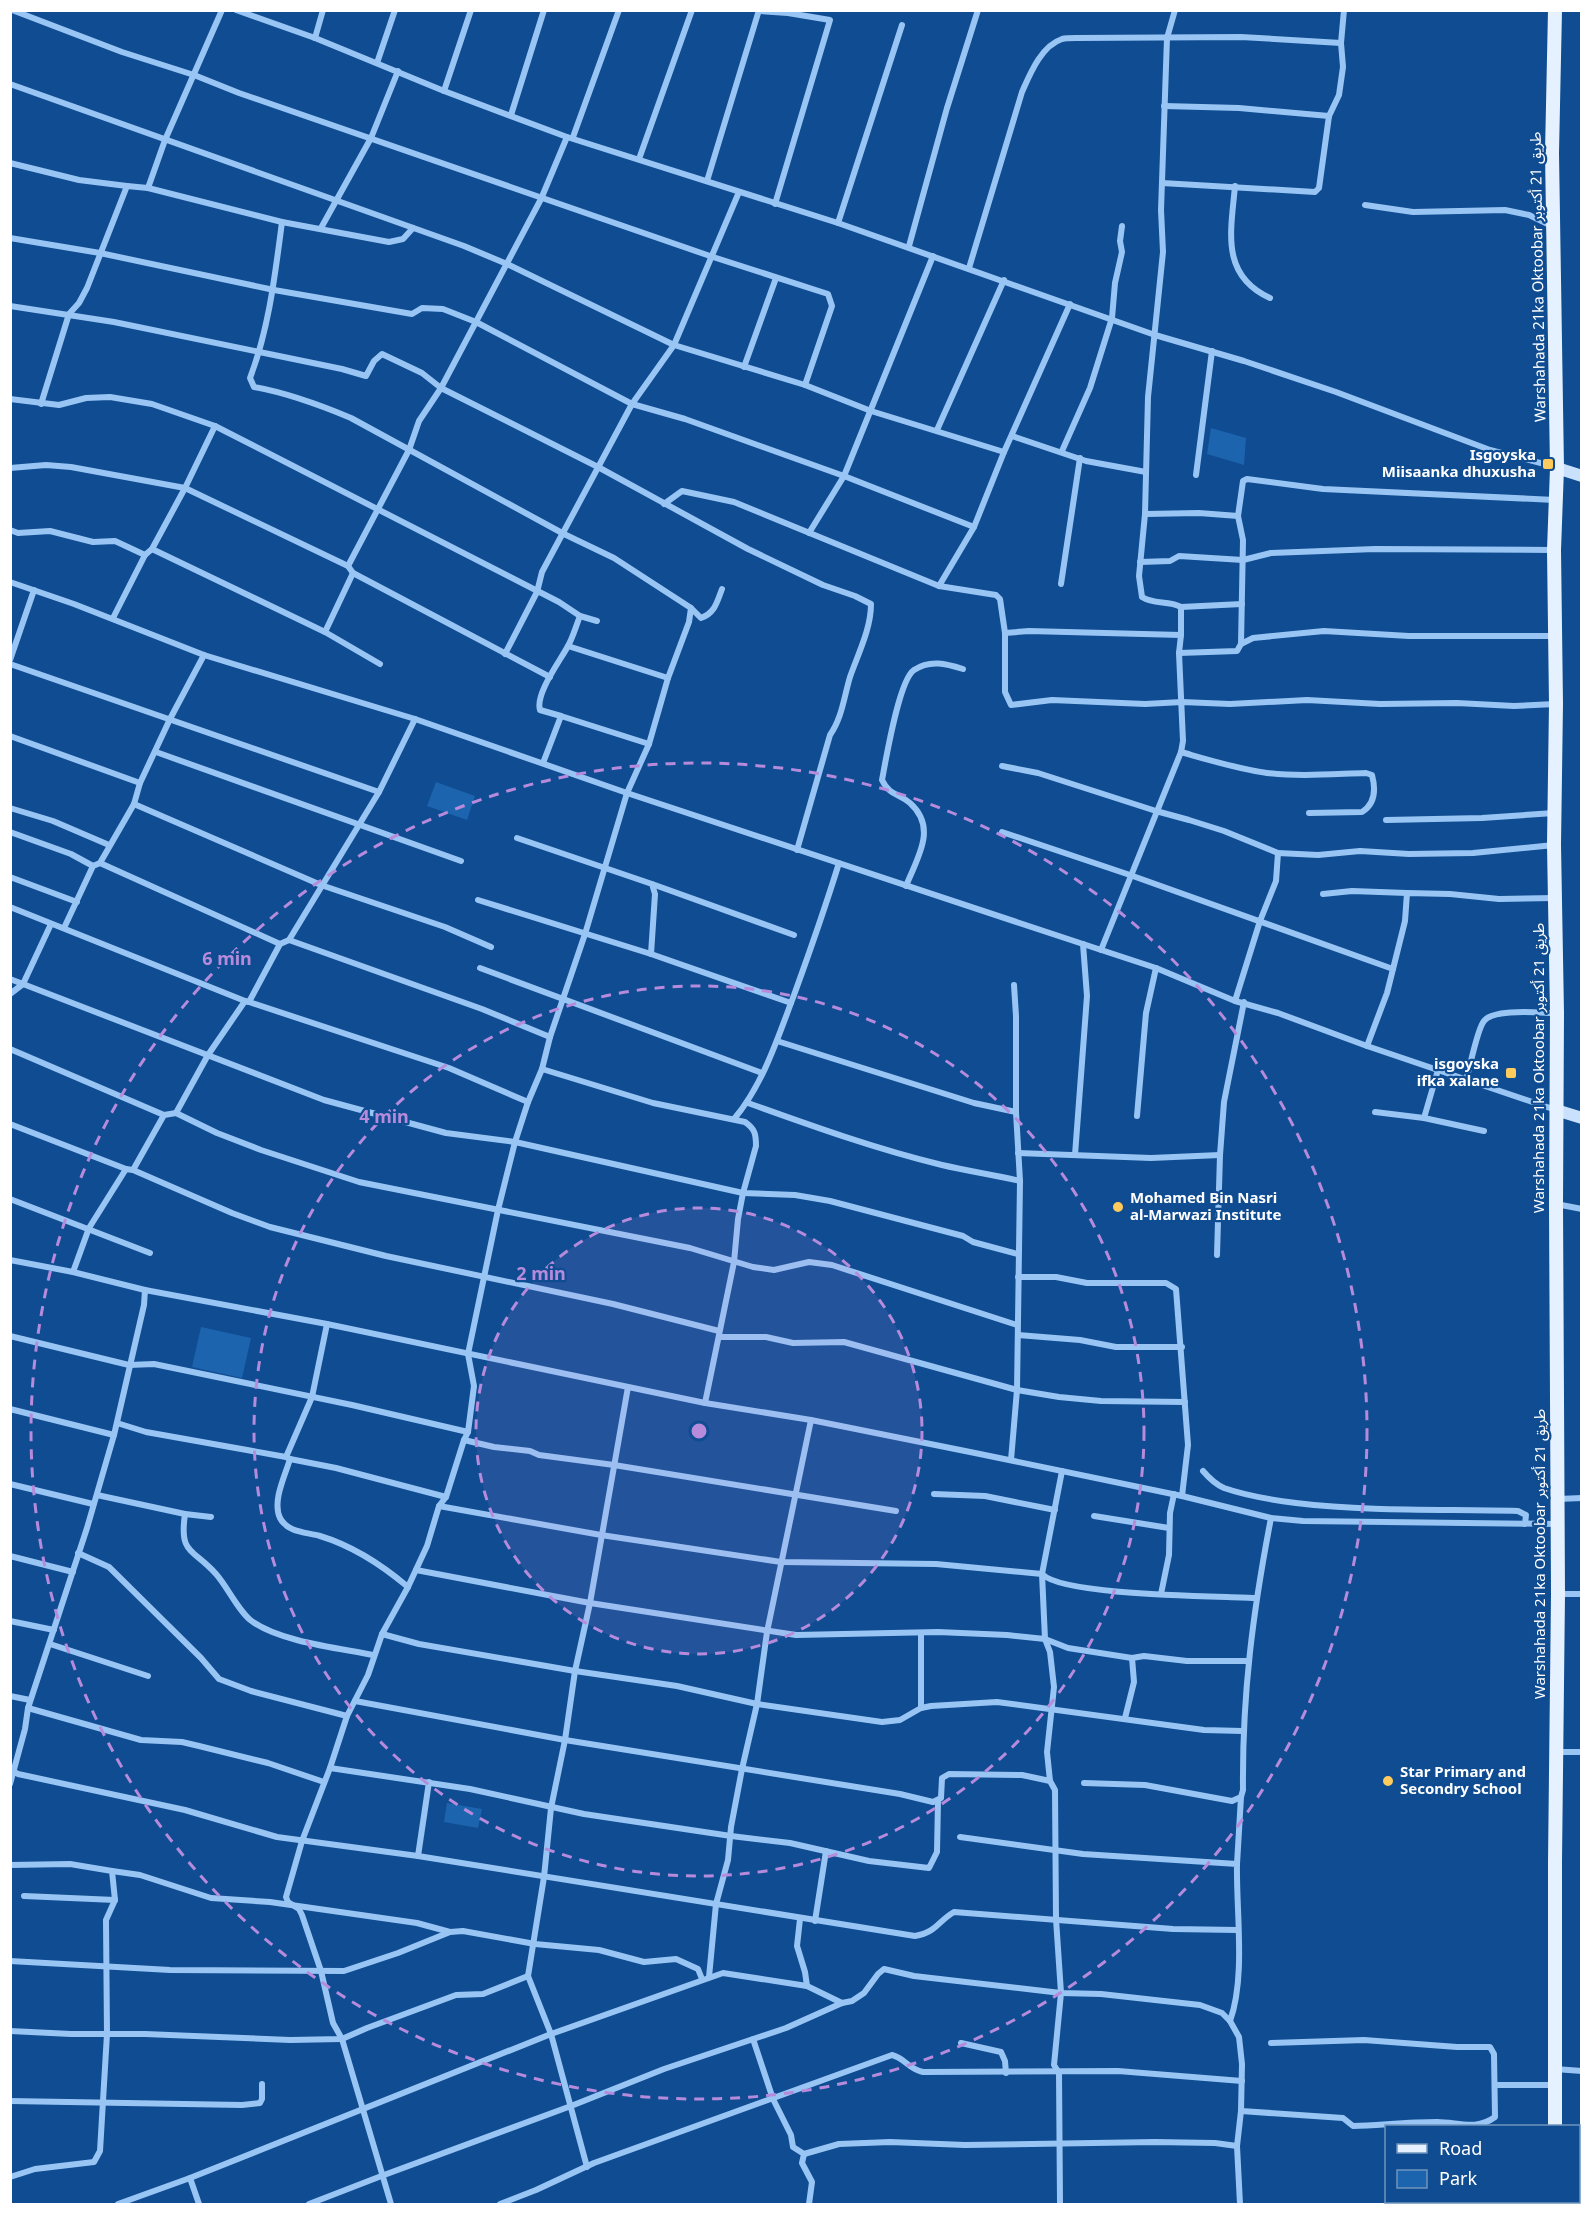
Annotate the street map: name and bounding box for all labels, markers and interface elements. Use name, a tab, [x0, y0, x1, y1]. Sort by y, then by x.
street label: Warshahada 21ka Oktoobar طريق 21 أكتوبر	[1524, 132, 1551, 422]
place label: Isgoyska Miisaanka dhuxusha	[1382, 444, 1536, 481]
marker: Isgoyska Miisaanka dhuxusha	[1541, 457, 1555, 471]
street label: Warshahada 21ka Oktoobar طريق 21 أكتوبر	[1528, 923, 1549, 1213]
text: 6 min	[202, 946, 252, 970]
place label: isgoyska ifka xalane	[1417, 1053, 1499, 1090]
marker: isgoyska ifka xalane	[1504, 1066, 1518, 1080]
text: 4 min	[359, 1104, 409, 1128]
place label: Mohamed Bin Nasri al-Marwazi Institute	[1130, 1187, 1282, 1224]
marker: Mohamed Bin Nasri al-Marwazi Institute	[1111, 1200, 1125, 1214]
text: 2 min	[516, 1261, 566, 1285]
street label: Warshahada 21ka Oktoobar طريق 21 أكتوبر	[1529, 1409, 1550, 1699]
centre of rings	[689, 1421, 709, 1441]
place label: Star Primary and Secondry School	[1400, 1761, 1526, 1798]
marker: Star Primary and Secondry School	[1381, 1774, 1395, 1788]
legend	[1385, 2125, 1580, 2203]
text: Road	[1439, 2136, 1482, 2160]
text: Park	[1439, 2166, 1477, 2190]

